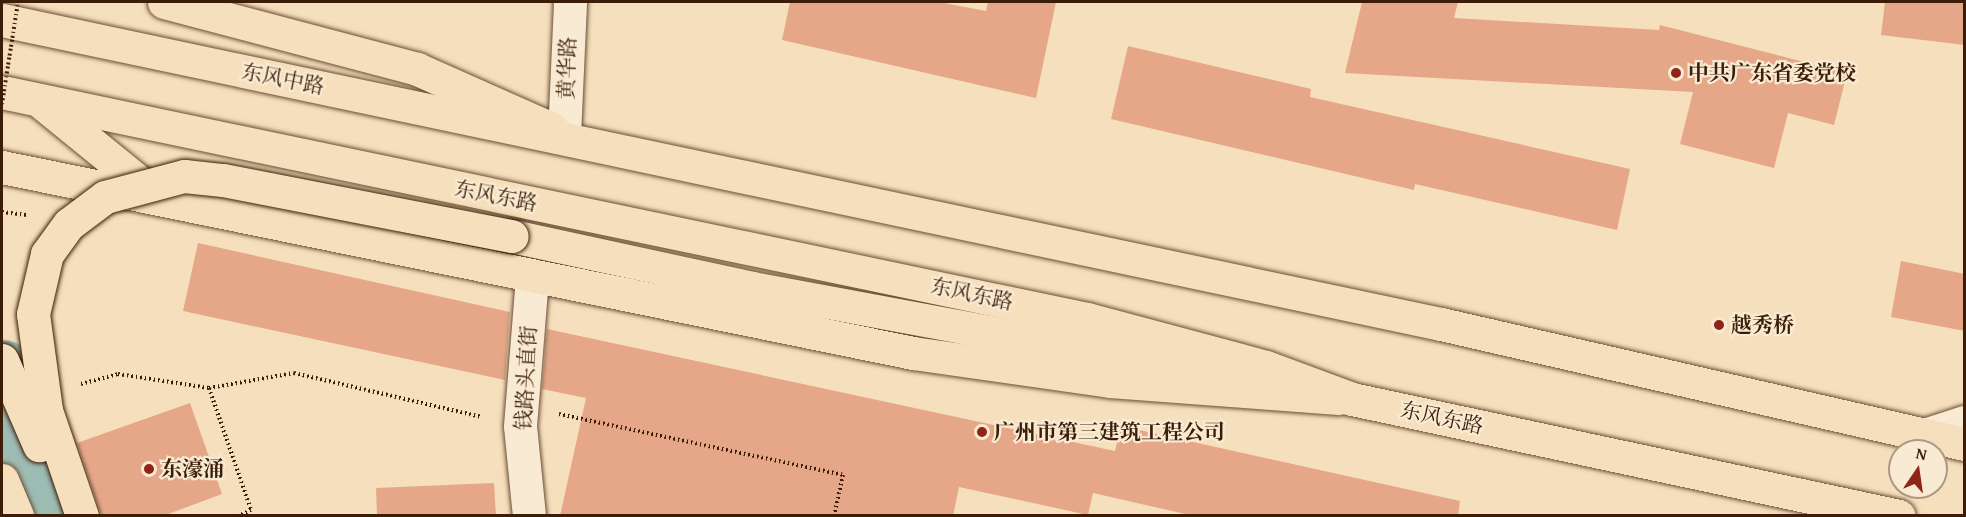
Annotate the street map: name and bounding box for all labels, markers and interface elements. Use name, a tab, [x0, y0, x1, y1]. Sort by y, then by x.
street label: 黄华路	[553, 36, 581, 100]
street label: 东风中路	[239, 59, 327, 99]
place label: 中共广东省委党校	[1688, 60, 1856, 86]
marker: 中共广东省委党校	[1669, 66, 1683, 80]
street label: 东风东路	[452, 176, 540, 216]
street label: 东风东路	[928, 273, 1016, 315]
place label: 越秀桥	[1731, 312, 1794, 338]
marker: 越秀桥	[1712, 318, 1726, 332]
street label: 钱路头直街	[511, 325, 541, 431]
street label: 东风东路	[1398, 397, 1486, 439]
place label: 广州市第三建筑工程公司	[994, 419, 1225, 445]
marker: 广州市第三建筑工程公司	[975, 425, 989, 439]
north arrow	[1888, 439, 1948, 499]
text: N	[1914, 441, 1930, 466]
place label: 东濠涌	[161, 456, 224, 482]
marker: 东濠涌	[142, 462, 156, 476]

